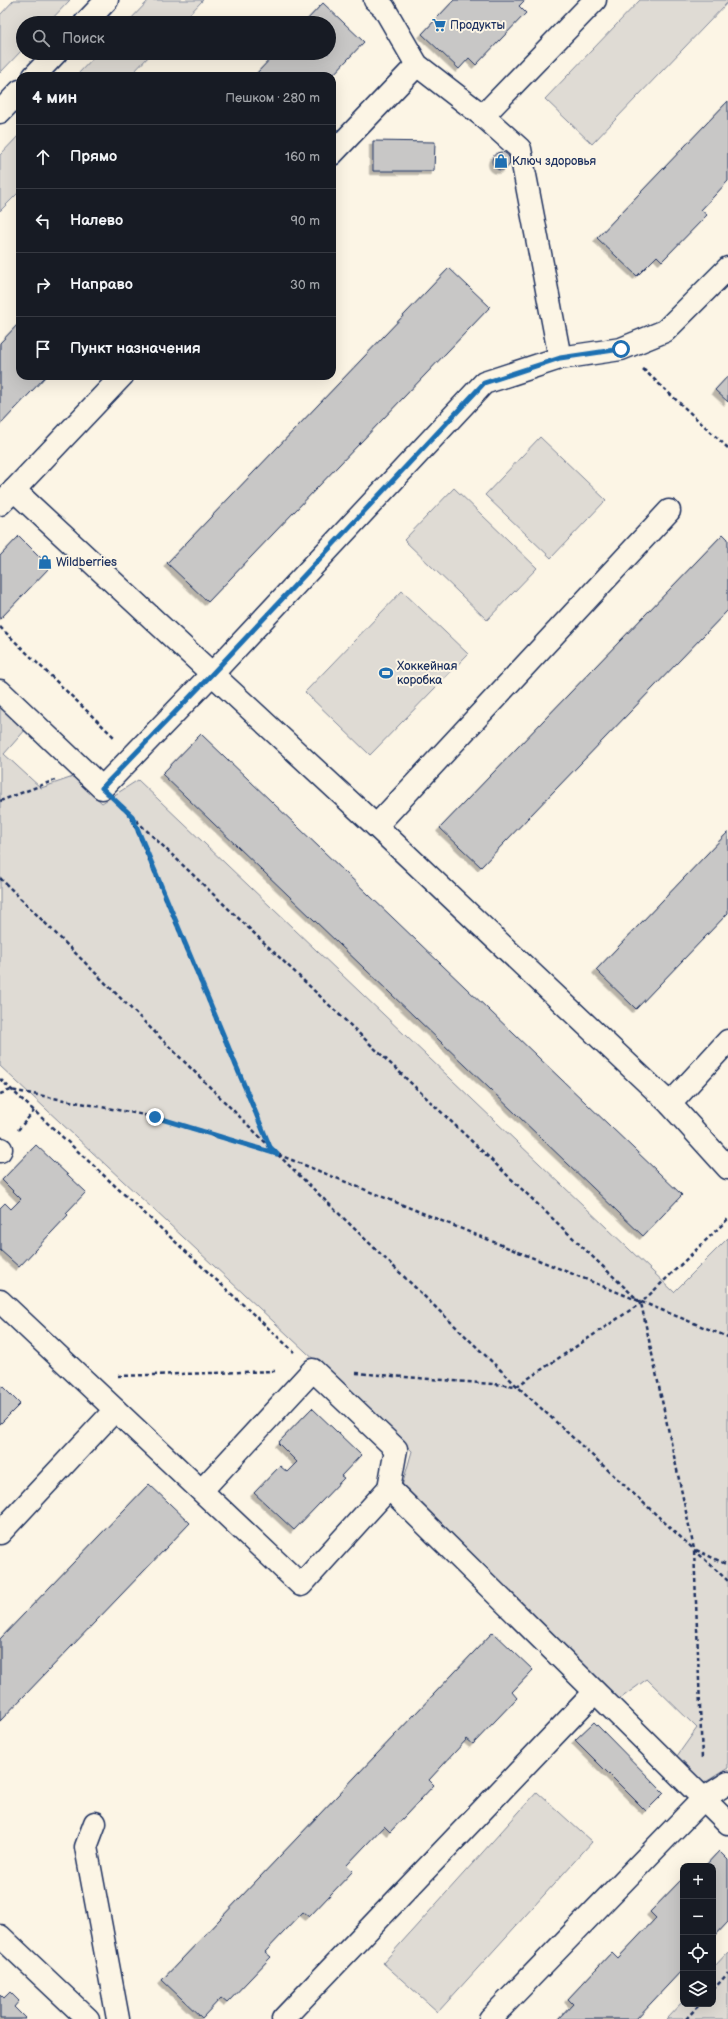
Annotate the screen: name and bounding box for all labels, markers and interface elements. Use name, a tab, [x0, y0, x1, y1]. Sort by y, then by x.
search box	[16, 16, 336, 60]
supermarket icon: Продукты	[431, 17, 447, 33]
place label: Продукты	[450, 18, 505, 33]
icon: search	[30, 27, 52, 49]
text: Поиск	[62, 29, 105, 48]
text: 4 мин	[32, 88, 77, 108]
text: Пешком · 280 m	[225, 90, 320, 106]
icon: ahead	[32, 146, 54, 168]
text: Прямо	[70, 147, 117, 166]
text: 160 m	[285, 149, 320, 165]
shop icon: Ключ здоровья	[493, 153, 509, 169]
place label: Ключ здоровья	[512, 154, 597, 169]
icon: left	[32, 210, 54, 232]
text: Налево	[70, 211, 123, 230]
text: 90 m	[291, 213, 320, 229]
icon: right	[32, 274, 54, 296]
text: Направо	[70, 275, 133, 294]
text: 30 m	[290, 277, 320, 293]
icon: arrive	[32, 338, 54, 360]
text: Пункт назначения	[70, 339, 201, 358]
route start	[612, 340, 630, 358]
shop icon: Wildberries	[37, 554, 53, 570]
place label: Wildberries	[56, 555, 117, 570]
place label: Хоккейная коробка	[397, 659, 458, 688]
sports icon: Хоккейная коробка	[378, 665, 394, 681]
route end	[146, 1108, 164, 1126]
map controls	[680, 1863, 716, 2007]
button: +	[680, 1863, 716, 1899]
button: −	[680, 1899, 716, 1935]
button: locate	[680, 1935, 716, 1971]
button: layers	[680, 1971, 716, 2007]

